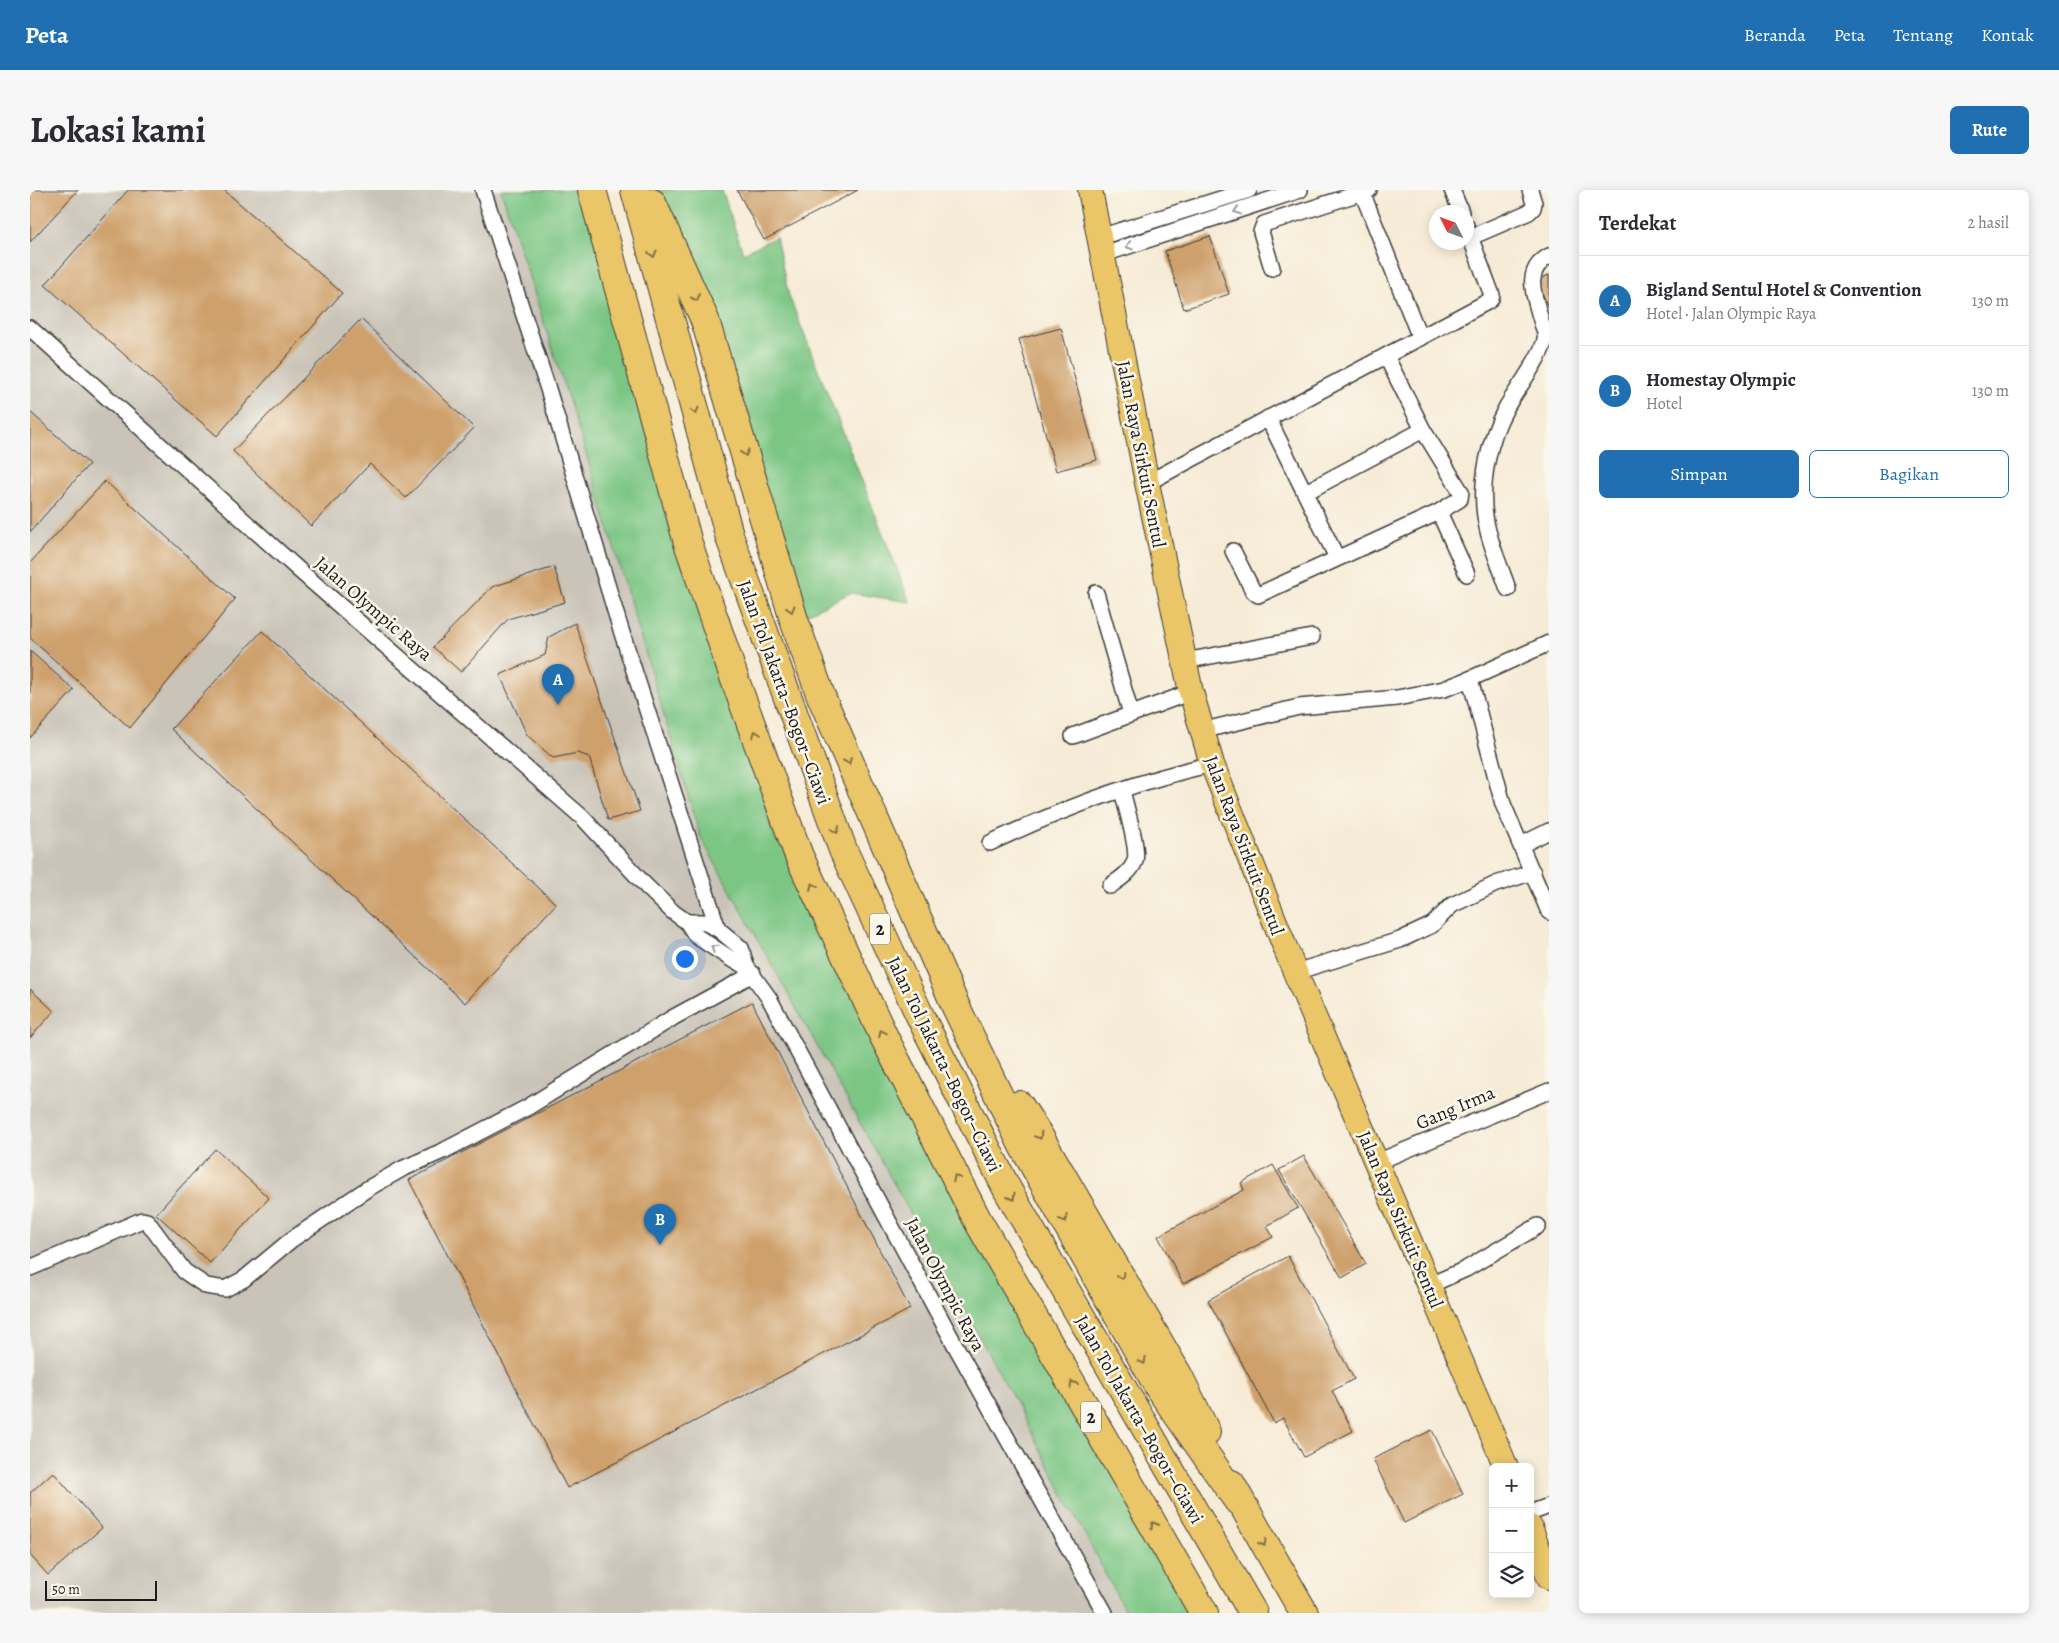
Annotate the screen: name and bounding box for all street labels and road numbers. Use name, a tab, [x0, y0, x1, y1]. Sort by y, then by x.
street label: Jalan Raya Sirkuit Sentul	[1110, 358, 1172, 550]
street label: Jalan Olympic Raya	[309, 550, 438, 667]
street label: Jalan Tol Jakarta–Bogor–Ciawi	[731, 576, 837, 808]
street label: Jalan Raya Sirkuit Sentul	[1198, 752, 1290, 939]
road number: 2	[870, 914, 890, 944]
street label: Jalan Tol Jakarta–Bogor–Ciawi	[880, 952, 1008, 1177]
street label: Gang Irma	[1412, 1080, 1499, 1136]
street label: Jalan Raya Sirkuit Sentul	[1351, 1127, 1449, 1312]
street label: Jalan Olympic Raya	[899, 1213, 991, 1356]
street label: Jalan Tol Jakarta–Bogor–Ciawi	[1069, 1310, 1210, 1529]
road number: 2	[1081, 1402, 1101, 1432]

